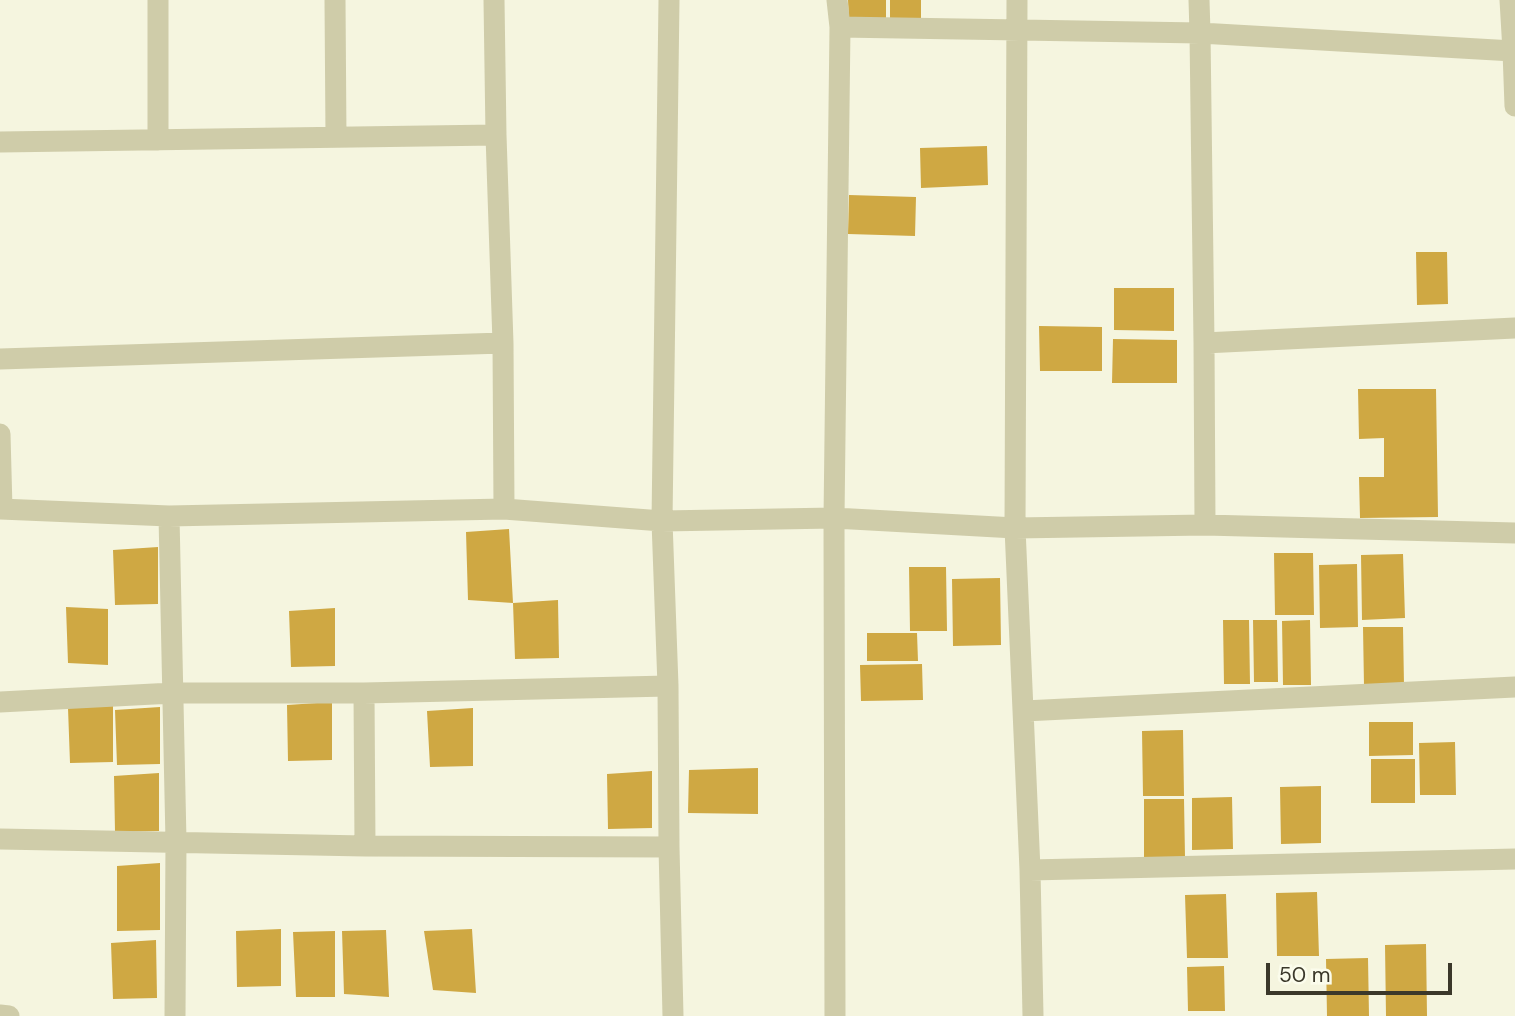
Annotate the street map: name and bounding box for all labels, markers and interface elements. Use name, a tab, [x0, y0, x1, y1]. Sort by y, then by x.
scale bar	[1270, 950, 1456, 994]
text: 50 m	[1279, 961, 1330, 989]

